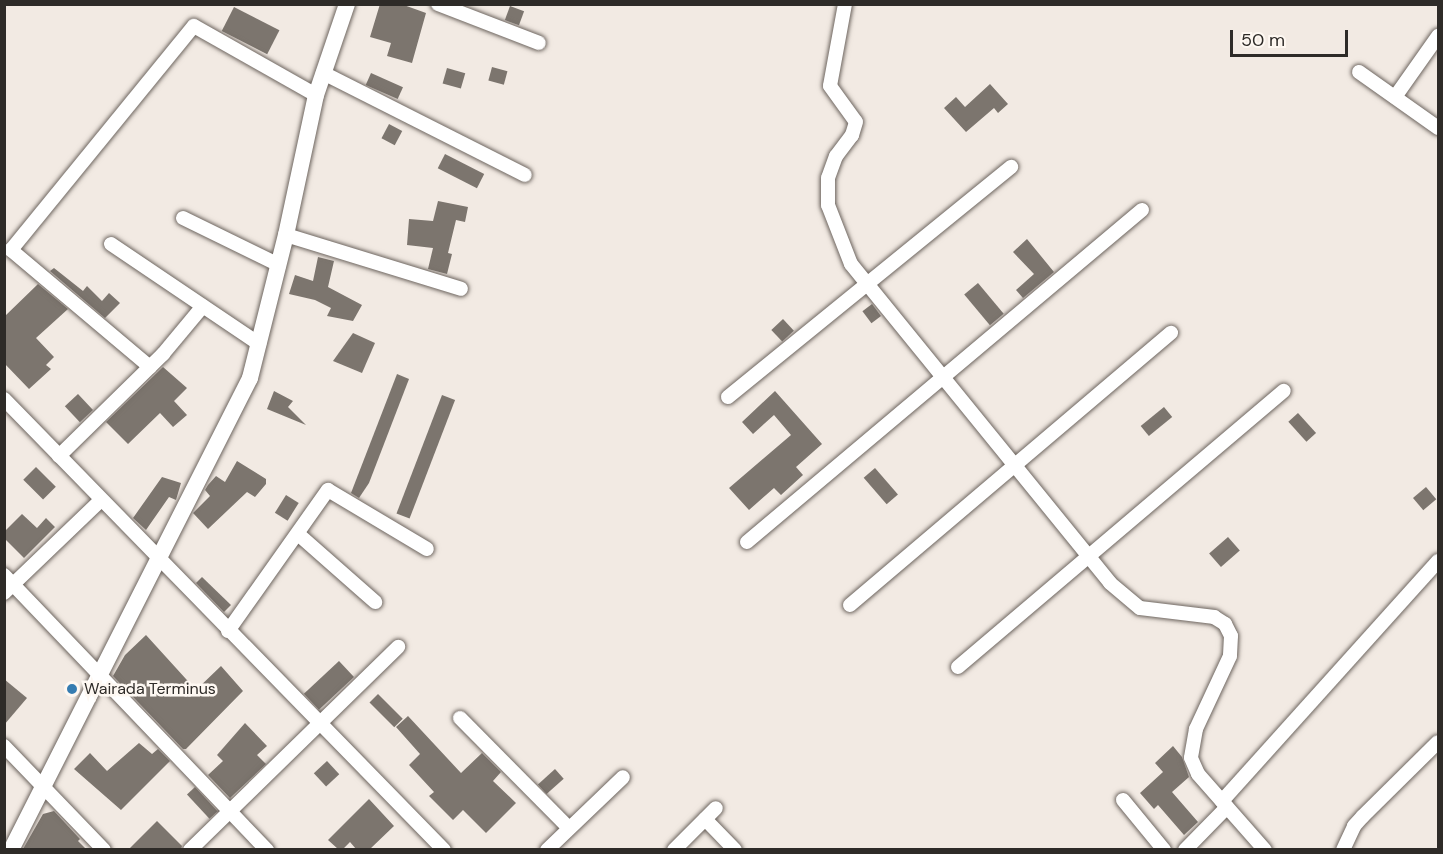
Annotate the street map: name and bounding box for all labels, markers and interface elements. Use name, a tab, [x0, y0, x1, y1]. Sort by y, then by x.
scale bar	[1233, 18, 1352, 56]
text: 50 m	[1241, 28, 1285, 52]
place label: Wairada Terminus	[84, 679, 216, 699]
marker: Wairada Terminus	[65, 682, 79, 696]

